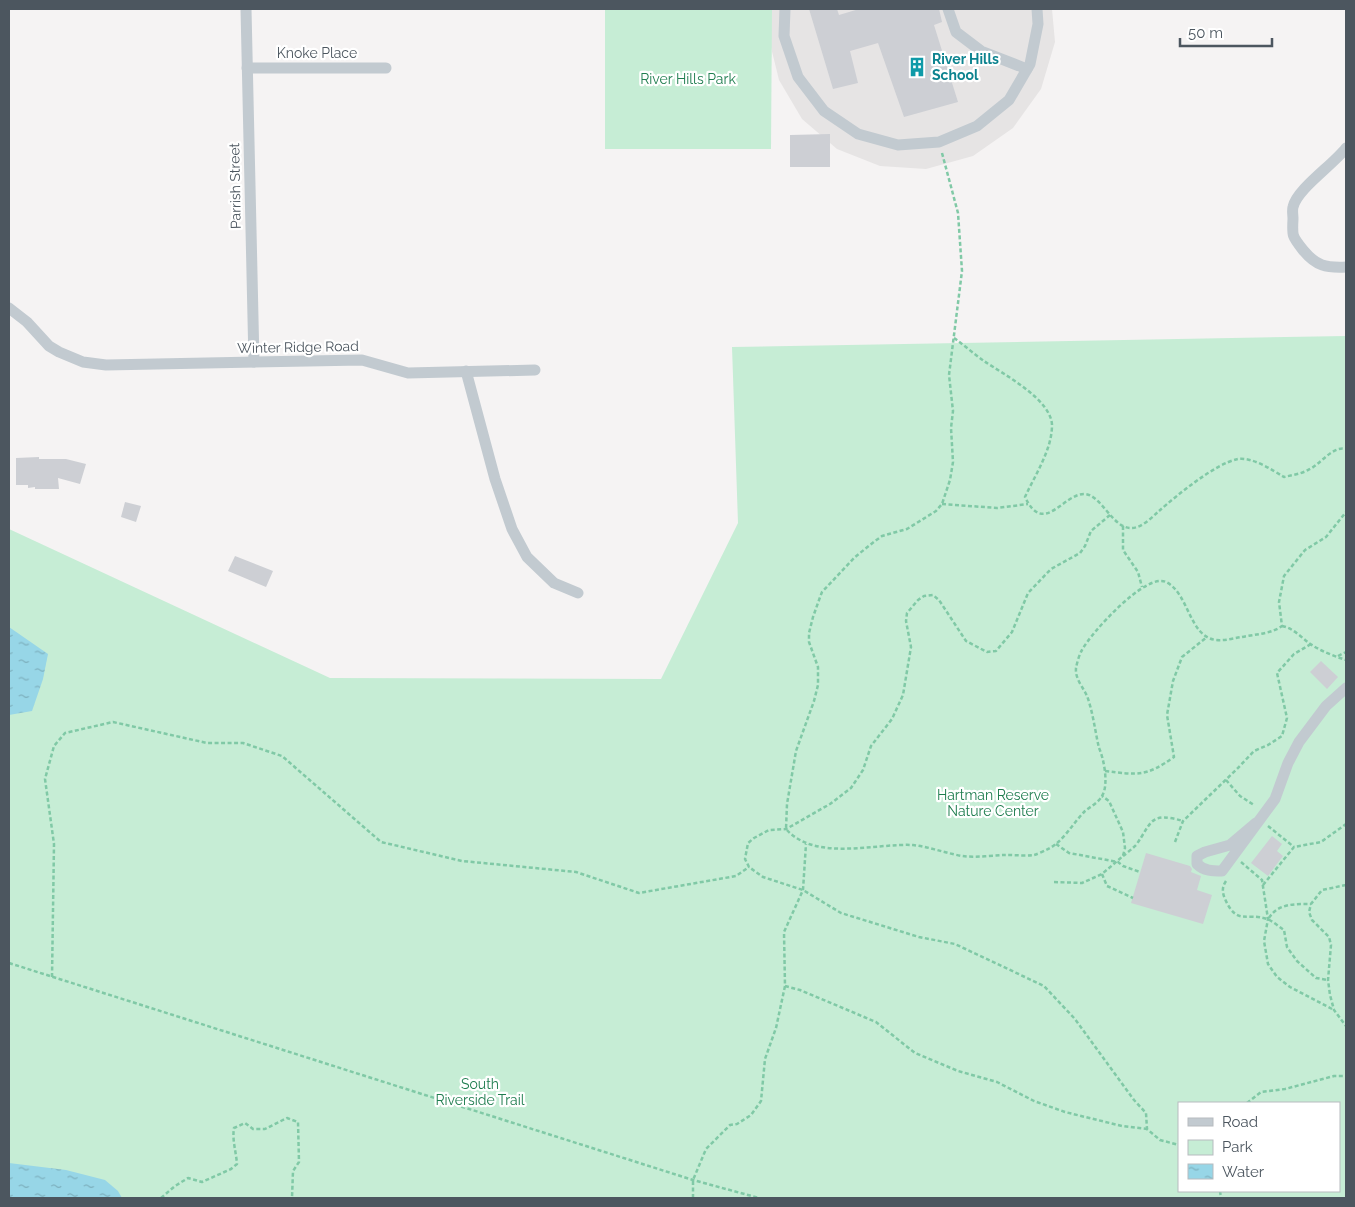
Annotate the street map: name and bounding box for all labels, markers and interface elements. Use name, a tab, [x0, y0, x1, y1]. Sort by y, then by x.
scale bar	[1180, 15, 1272, 47]
text: 50 m	[1188, 24, 1223, 42]
street label: Knoke Place	[277, 45, 357, 61]
place label: River Hills School	[932, 51, 999, 83]
building icon: River Hills School	[906, 56, 928, 78]
park label: River Hills Park	[640, 71, 736, 87]
street label: Parrish Street	[226, 142, 244, 229]
street label: Winter Ridge Road	[237, 338, 359, 356]
park label: Hartman Reserve Nature Center	[937, 787, 1049, 819]
park label: South Riverside Trail	[435, 1076, 525, 1108]
legend	[1178, 1102, 1340, 1192]
text: Road	[1222, 1113, 1258, 1131]
text: Park	[1222, 1138, 1253, 1156]
text: Water	[1222, 1163, 1265, 1181]

